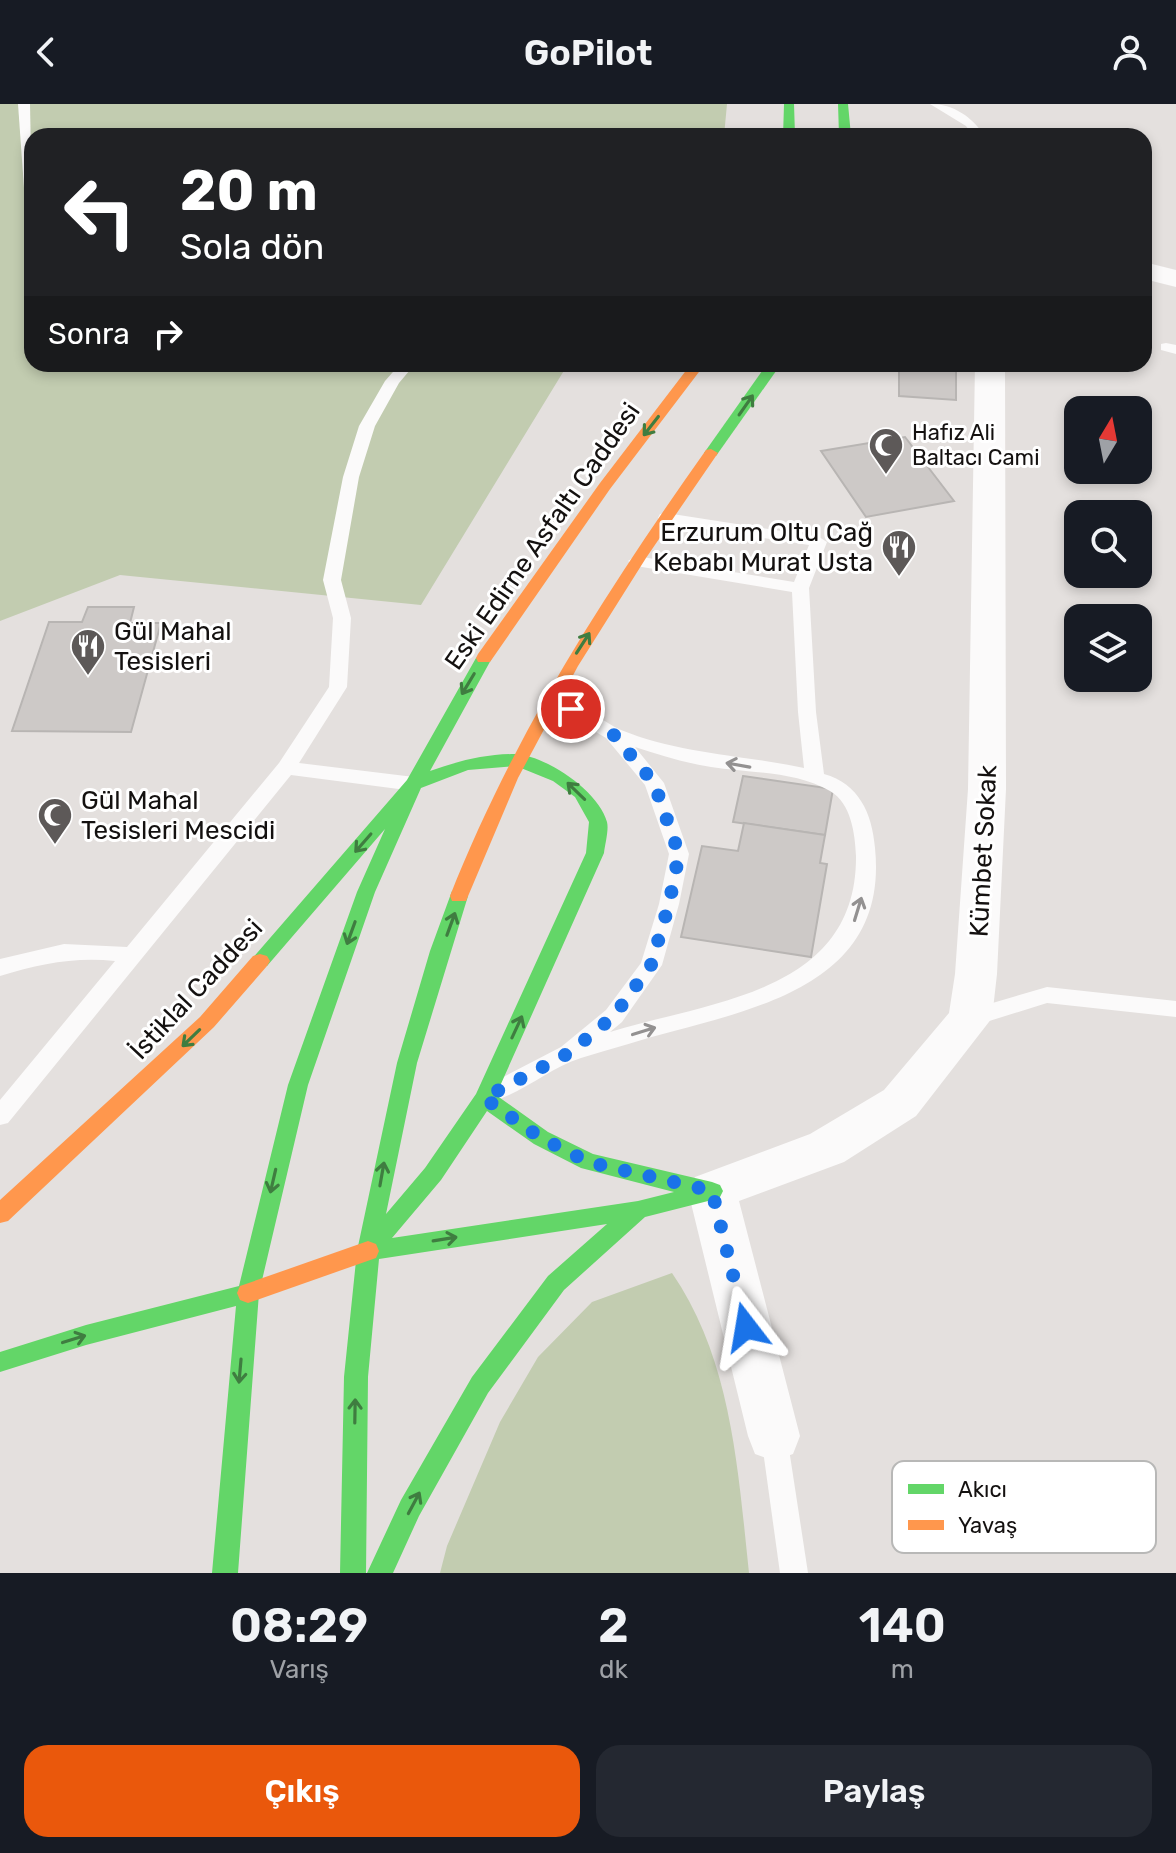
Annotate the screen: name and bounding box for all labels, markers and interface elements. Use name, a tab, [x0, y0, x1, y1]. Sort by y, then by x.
icon: back	[24, 30, 68, 74]
icon: person	[1108, 30, 1152, 74]
text: GoPilot	[524, 31, 652, 74]
text: 20 m	[180, 158, 318, 224]
icon: left	[48, 160, 152, 264]
text: Sola dön	[180, 225, 324, 268]
icon: right	[146, 312, 190, 356]
text: Sonra	[48, 316, 130, 352]
one-way arrow	[738, 394, 754, 416]
north arrow	[1064, 396, 1152, 484]
map controls	[1064, 396, 1152, 692]
street label: Eski Edirne Asfaltı Caddesi	[438, 397, 647, 676]
one-way arrow	[642, 415, 659, 436]
place label: Hafız Ali Baltacı Cami	[912, 419, 1039, 471]
mosque icon: Hafız Ali Baltacı Cami	[867, 426, 905, 476]
button: search	[1064, 500, 1152, 588]
place label: Erzurum Oltu Cağ Kebabı Murat Usta	[653, 517, 873, 578]
restaurant icon: Erzurum Oltu Cağ Kebabı Murat Usta	[880, 528, 918, 578]
button: layers	[1064, 604, 1152, 692]
place label: Gül Mahal Tesisleri	[114, 616, 232, 677]
restaurant icon: Gül Mahal Tesisleri	[69, 627, 107, 677]
one-way arrow	[575, 632, 591, 654]
one-way arrow	[460, 672, 476, 695]
pin	[537, 675, 605, 743]
icon: arrive	[549, 687, 593, 731]
one-way arrow	[726, 757, 751, 772]
street label: Kümbet Sokak	[964, 764, 1004, 938]
one-way arrow	[566, 782, 586, 801]
place label: Gül Mahal Tesisleri Mescidi	[81, 785, 275, 846]
mosque icon: Gül Mahal Tesisleri Mescidi	[36, 796, 74, 846]
one-way arrow	[354, 832, 372, 852]
one-way arrow	[852, 897, 866, 922]
one-way arrow	[444, 911, 459, 936]
street label: İstiklal Caddesi	[124, 913, 269, 1066]
one-way arrow	[343, 920, 357, 945]
one-way arrow	[510, 1015, 525, 1039]
one-way arrow	[630, 1023, 656, 1038]
one-way arrow	[181, 1028, 201, 1047]
one-way arrow	[375, 1162, 390, 1187]
one-way arrow	[265, 1167, 280, 1193]
one-way arrow	[432, 1231, 457, 1246]
position arrow	[704, 1285, 788, 1369]
one-way arrow	[61, 1331, 87, 1346]
one-way arrow	[233, 1357, 248, 1384]
one-way arrow	[348, 1398, 363, 1425]
legend	[892, 1461, 1156, 1553]
text: Akıcı	[958, 1476, 1007, 1503]
one-way arrow	[406, 1492, 422, 1515]
text: Yavaş	[958, 1512, 1017, 1539]
text: 08:29	[230, 1597, 368, 1654]
text: 2	[598, 1597, 629, 1654]
text: 140	[859, 1597, 946, 1654]
text: Varış	[269, 1654, 329, 1685]
text: dk	[599, 1654, 628, 1685]
text: m	[891, 1654, 914, 1685]
button: Çıkış	[24, 1745, 580, 1837]
button: Paylaş	[596, 1745, 1152, 1837]

